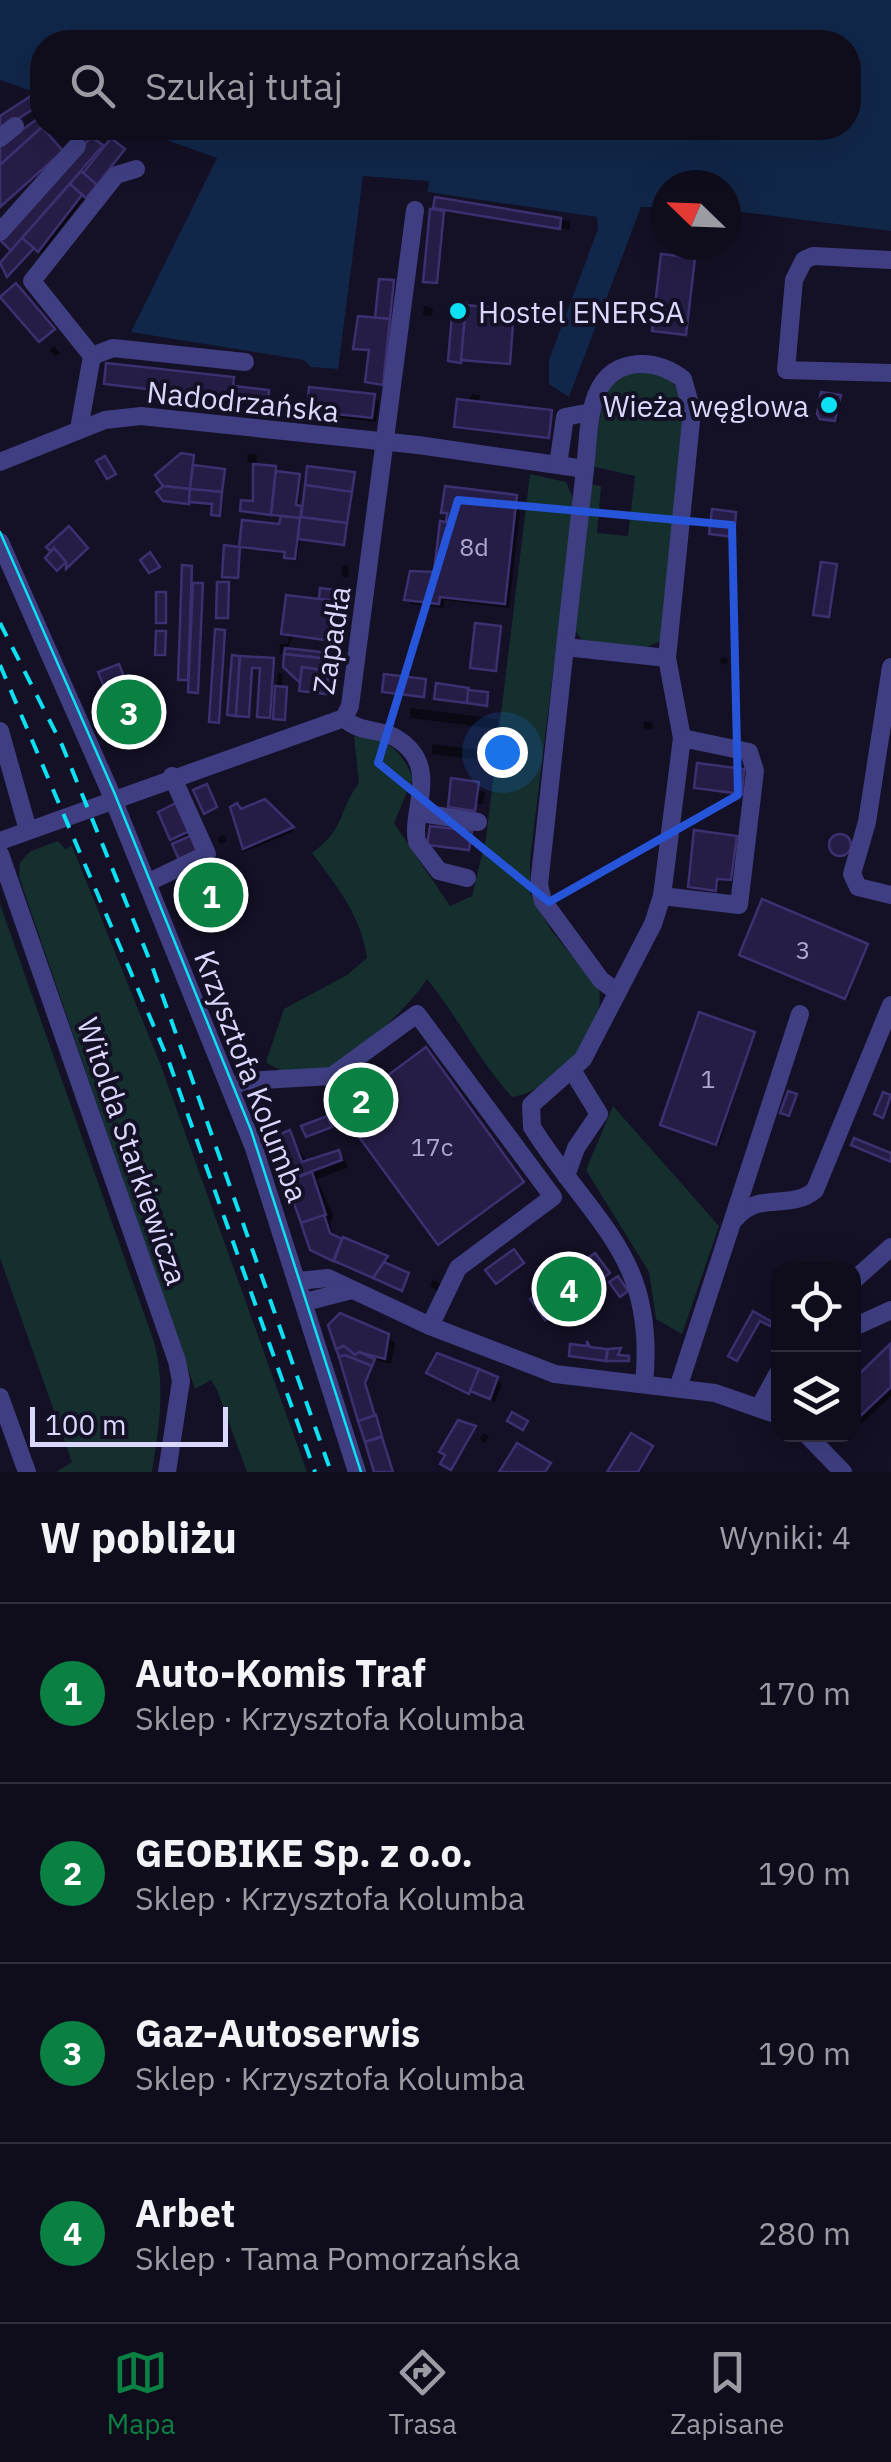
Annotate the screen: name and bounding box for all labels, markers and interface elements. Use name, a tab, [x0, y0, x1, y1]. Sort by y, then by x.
search box	[30, 30, 861, 140]
icon: search	[65, 58, 120, 113]
text: Szukaj tutaj	[145, 61, 343, 110]
north arrow	[651, 170, 741, 260]
place label: Hostel ENERSA	[478, 292, 685, 331]
marker: Hostel ENERSA	[447, 300, 469, 322]
street label: Nadodrzańska	[145, 372, 341, 430]
place label: Wieża węglowa	[603, 386, 809, 425]
marker: Wieża węglowa	[818, 394, 840, 416]
house number: 8d	[459, 530, 489, 563]
street label: Zapadła	[303, 583, 359, 697]
pin: 3	[96, 674, 162, 750]
your location	[477, 727, 528, 778]
pin: 1	[178, 858, 244, 932]
house number: 3	[795, 933, 811, 966]
street label: Krzysztofa Kolumba	[186, 945, 318, 1207]
street label: Witolda Starkiewicza	[69, 1012, 197, 1290]
pin: 2	[328, 1062, 394, 1138]
house number: 1	[700, 1062, 716, 1095]
house number: 17c	[411, 1130, 453, 1163]
pin: 4	[536, 1252, 602, 1326]
map controls	[771, 1262, 861, 1442]
button: locate	[771, 1262, 861, 1352]
button: layers	[771, 1352, 861, 1442]
scale bar	[30, 1402, 228, 1446]
text: 100 m	[45, 1406, 126, 1443]
text: W pobliżu	[40, 1510, 237, 1565]
text: Wyniki: 4	[719, 1516, 851, 1558]
text: Auto-Komis Traf	[135, 1648, 426, 1697]
text: 1	[63, 1672, 82, 1714]
text: 170 m	[758, 1672, 851, 1714]
text: Sklep · Krzysztofa Kolumba	[135, 1697, 525, 1739]
text: GEOBIKE Sp. z o.o.	[135, 1828, 473, 1877]
text: 2	[63, 1852, 82, 1894]
text: 190 m	[758, 1852, 851, 1894]
text: Sklep · Krzysztofa Kolumba	[135, 1877, 525, 1919]
text: Gaz-Autoserwis	[135, 2008, 420, 2057]
text: 3	[63, 2032, 82, 2074]
text: 190 m	[758, 2032, 851, 2074]
text: Sklep · Krzysztofa Kolumba	[135, 2057, 525, 2099]
text: Arbet	[135, 2188, 235, 2237]
text: 4	[63, 2212, 82, 2254]
text: 280 m	[758, 2212, 851, 2254]
text: Sklep · Tama Pomorzańska	[135, 2237, 520, 2279]
tab: Mapa	[107, 2345, 175, 2442]
tab: Trasa	[389, 2345, 457, 2442]
tab: Zapisane	[670, 2345, 784, 2442]

